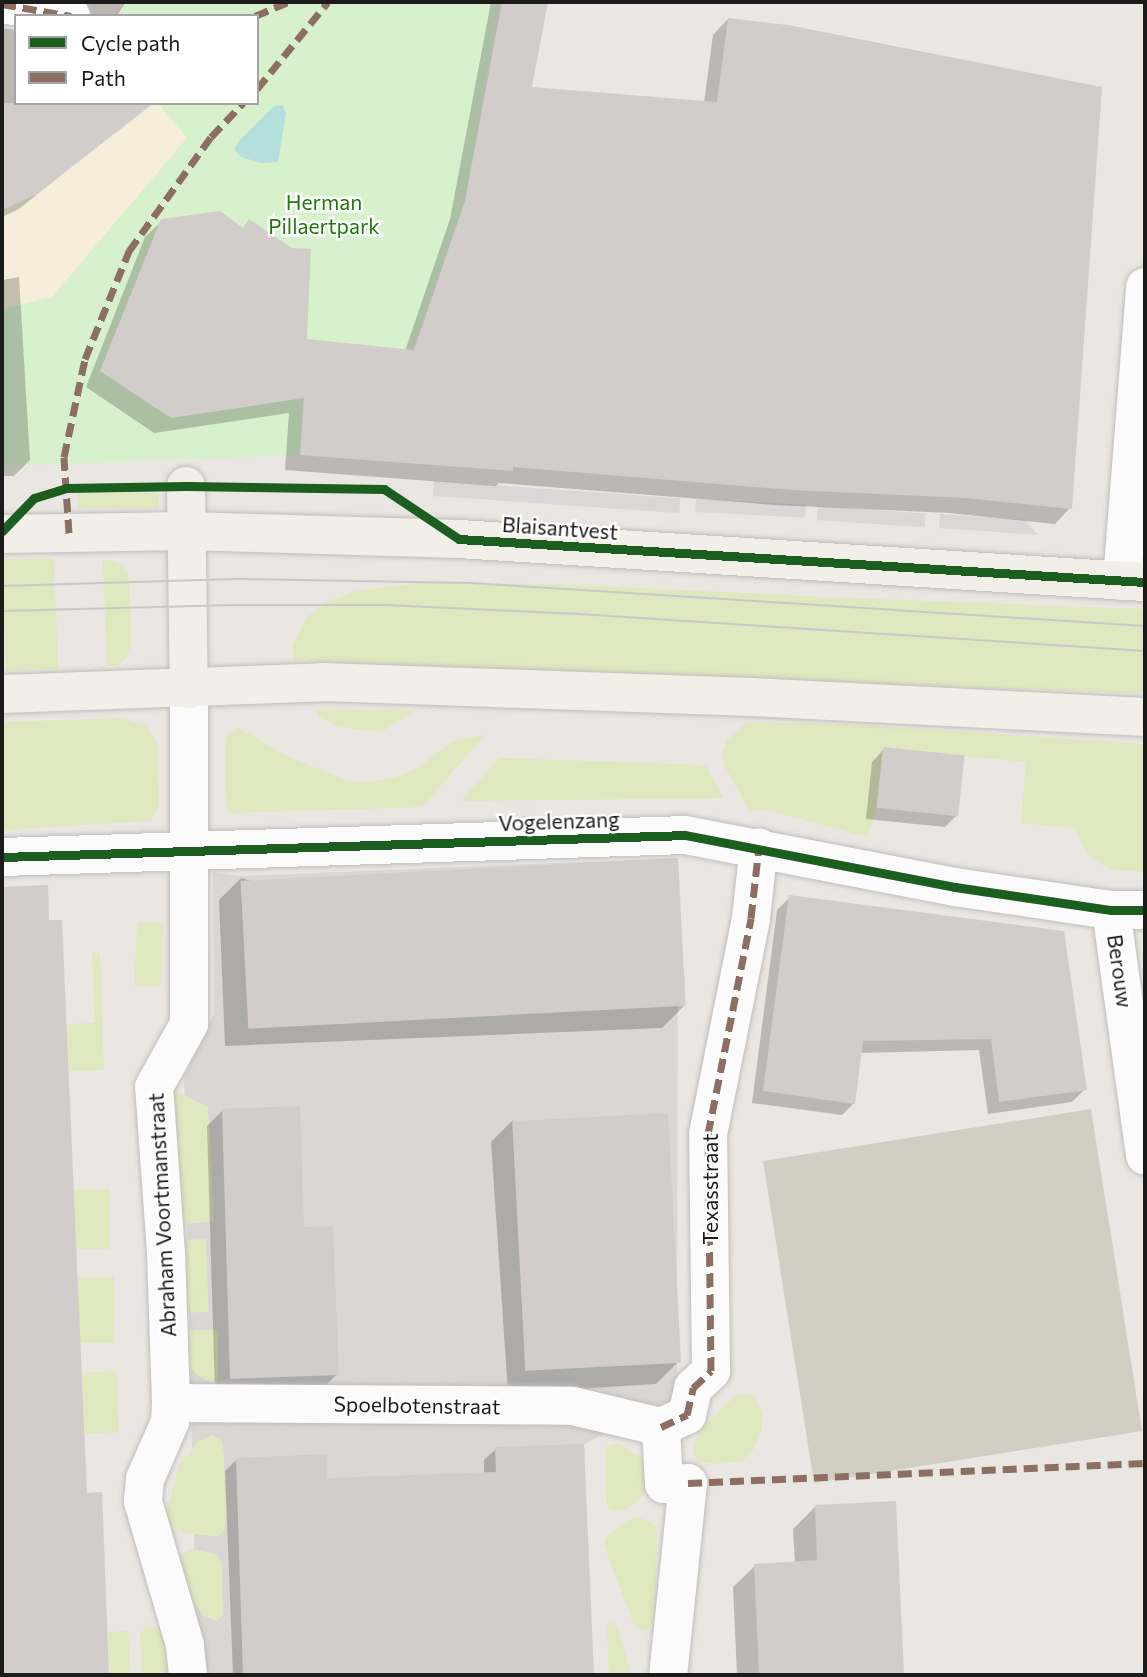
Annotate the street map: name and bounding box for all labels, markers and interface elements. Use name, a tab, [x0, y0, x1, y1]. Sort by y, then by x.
legend	[14, 14, 259, 105]
text: Cycle path	[81, 30, 180, 55]
text: Path	[81, 65, 126, 90]
park label: Herman Pillaertpark	[268, 189, 380, 239]
street label: Blaisantvest	[501, 511, 619, 545]
street label: Vogelenzang	[498, 806, 620, 836]
street label: Berouw	[1102, 933, 1138, 1009]
street label: Abraham Voortmanstraat	[143, 1092, 181, 1338]
street label: Texasstraat	[697, 1133, 723, 1245]
street label: Spoelbotenstraat	[333, 1391, 501, 1419]

